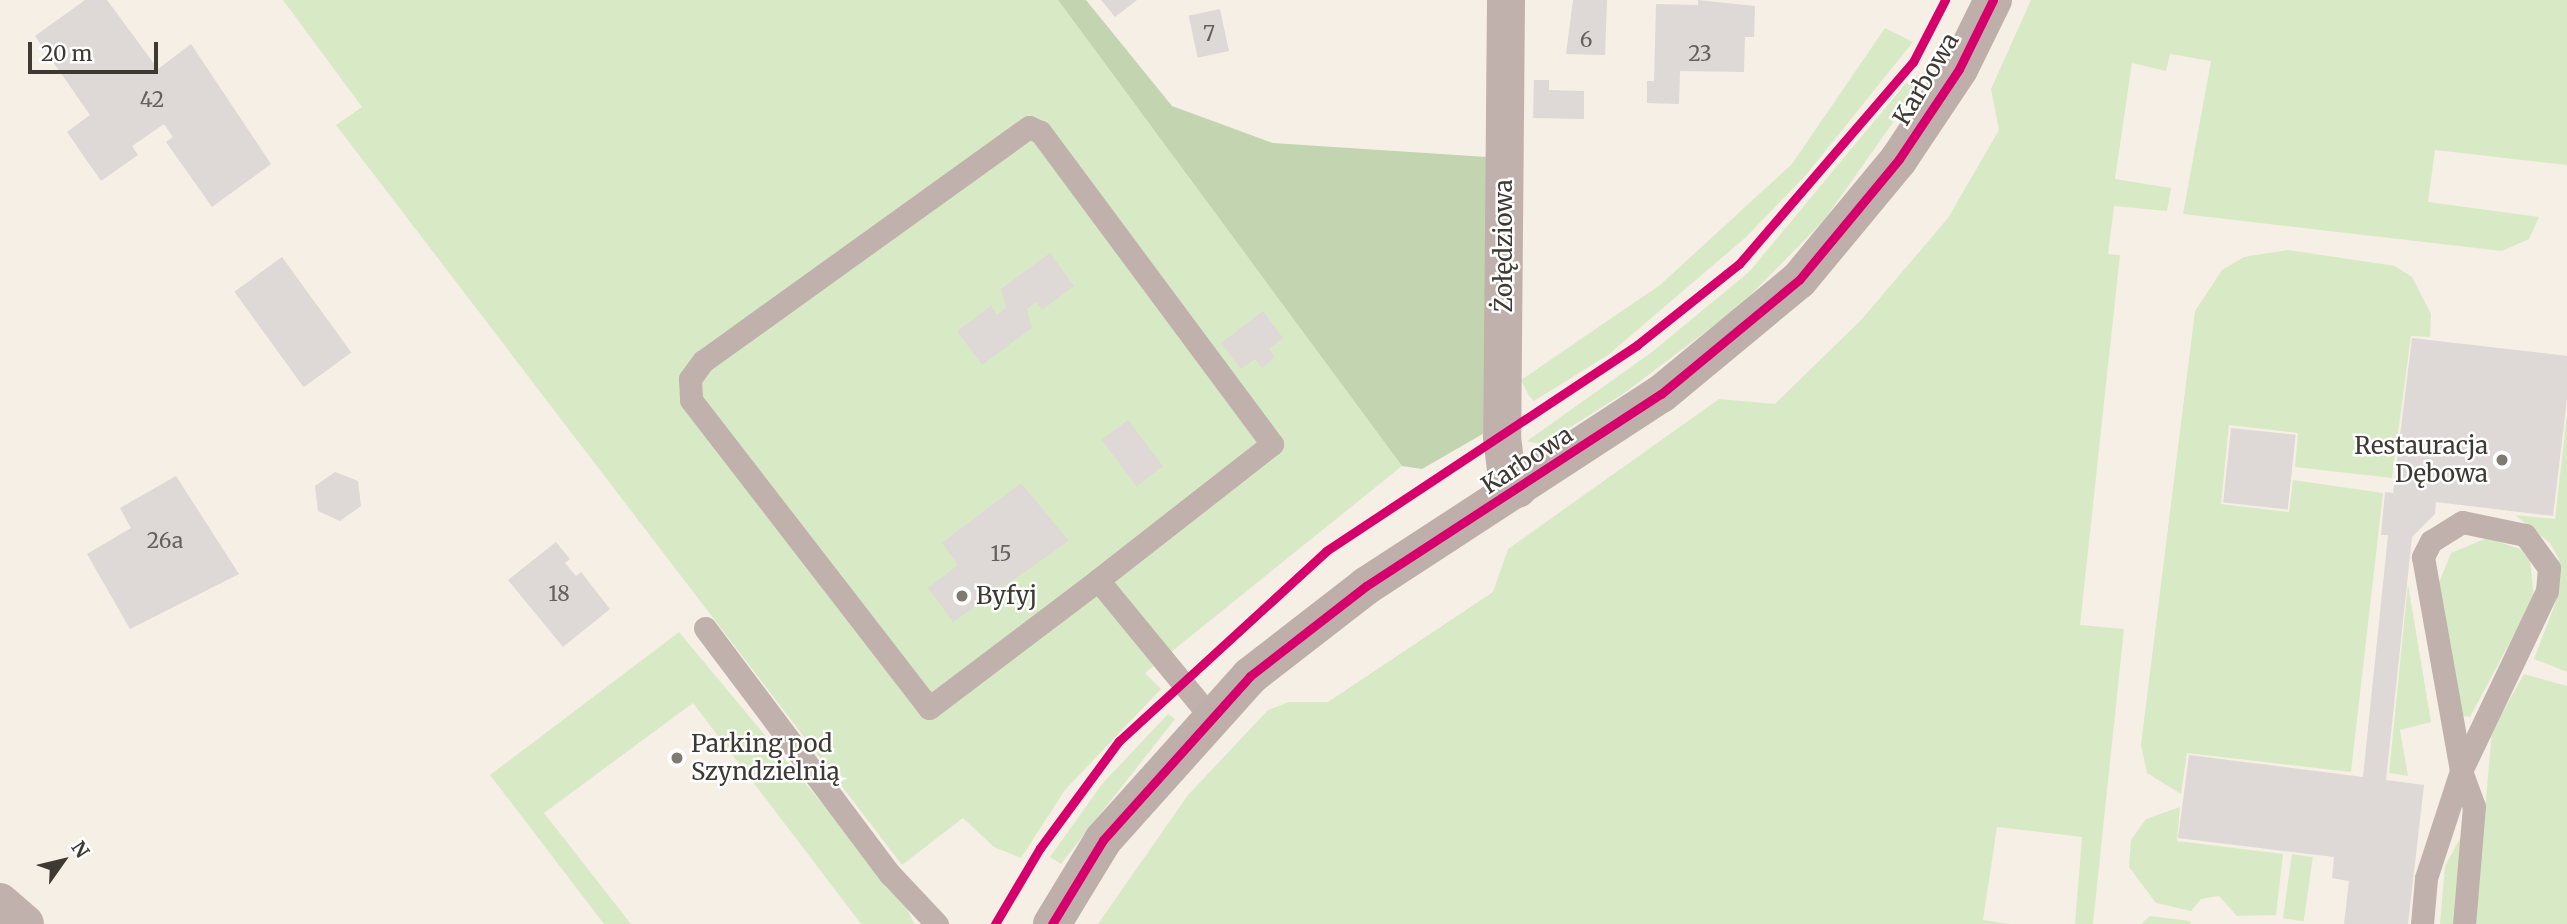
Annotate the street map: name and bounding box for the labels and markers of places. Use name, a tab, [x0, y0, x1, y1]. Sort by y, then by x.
place label: Restauracja Dębowa	[2354, 432, 2488, 488]
marker: Restauracja Dębowa	[2494, 452, 2510, 468]
place label: Byfyj	[976, 582, 1037, 610]
marker: Byfyj	[954, 588, 970, 604]
place label: Parking pod Szyndzielnią	[691, 730, 840, 786]
marker: Parking pod Szyndzielnią	[669, 750, 685, 766]

